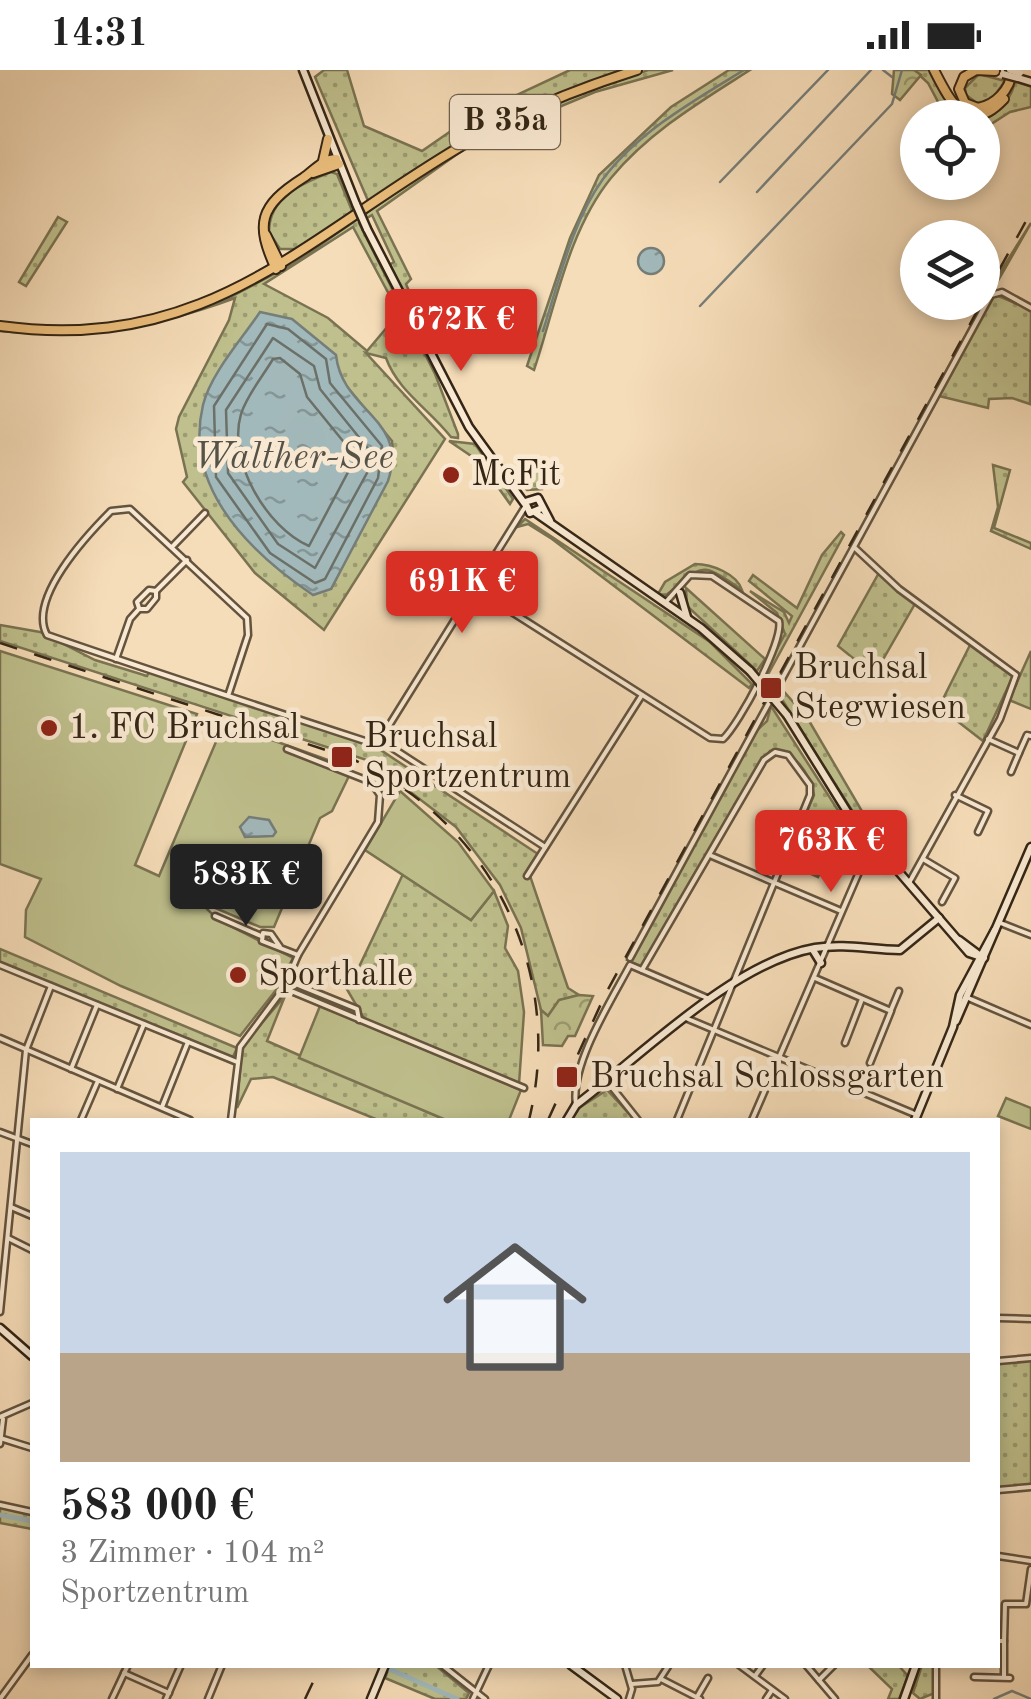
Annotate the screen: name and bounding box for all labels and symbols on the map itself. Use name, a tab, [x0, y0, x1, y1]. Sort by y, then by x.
road number: B 35a	[450, 95, 560, 149]
pin: 672K €	[380, 289, 542, 374]
water label: Walther-See	[192, 439, 394, 477]
place label: McFit	[471, 458, 561, 493]
marker: McFit	[440, 464, 462, 486]
pin: 691K €	[381, 551, 543, 636]
place label: Bruchsal Stegwiesen	[794, 651, 966, 726]
marker: Bruchsal Stegwiesen	[758, 675, 784, 701]
place label: 1. FC Bruchsal	[69, 711, 299, 746]
marker: 1. FC Bruchsal	[38, 717, 60, 739]
place label: Bruchsal Sportzentrum	[364, 720, 571, 795]
marker: Bruchsal Sportzentrum	[329, 744, 355, 770]
pin: 763K €	[750, 810, 912, 895]
pin: 583K €	[165, 844, 327, 929]
place label: Sporthalle	[258, 958, 413, 993]
marker: Sporthalle	[227, 964, 249, 986]
place label: Bruchsal Schlossgarten	[590, 1060, 944, 1095]
marker: Bruchsal Schlossgarten	[554, 1064, 580, 1090]

